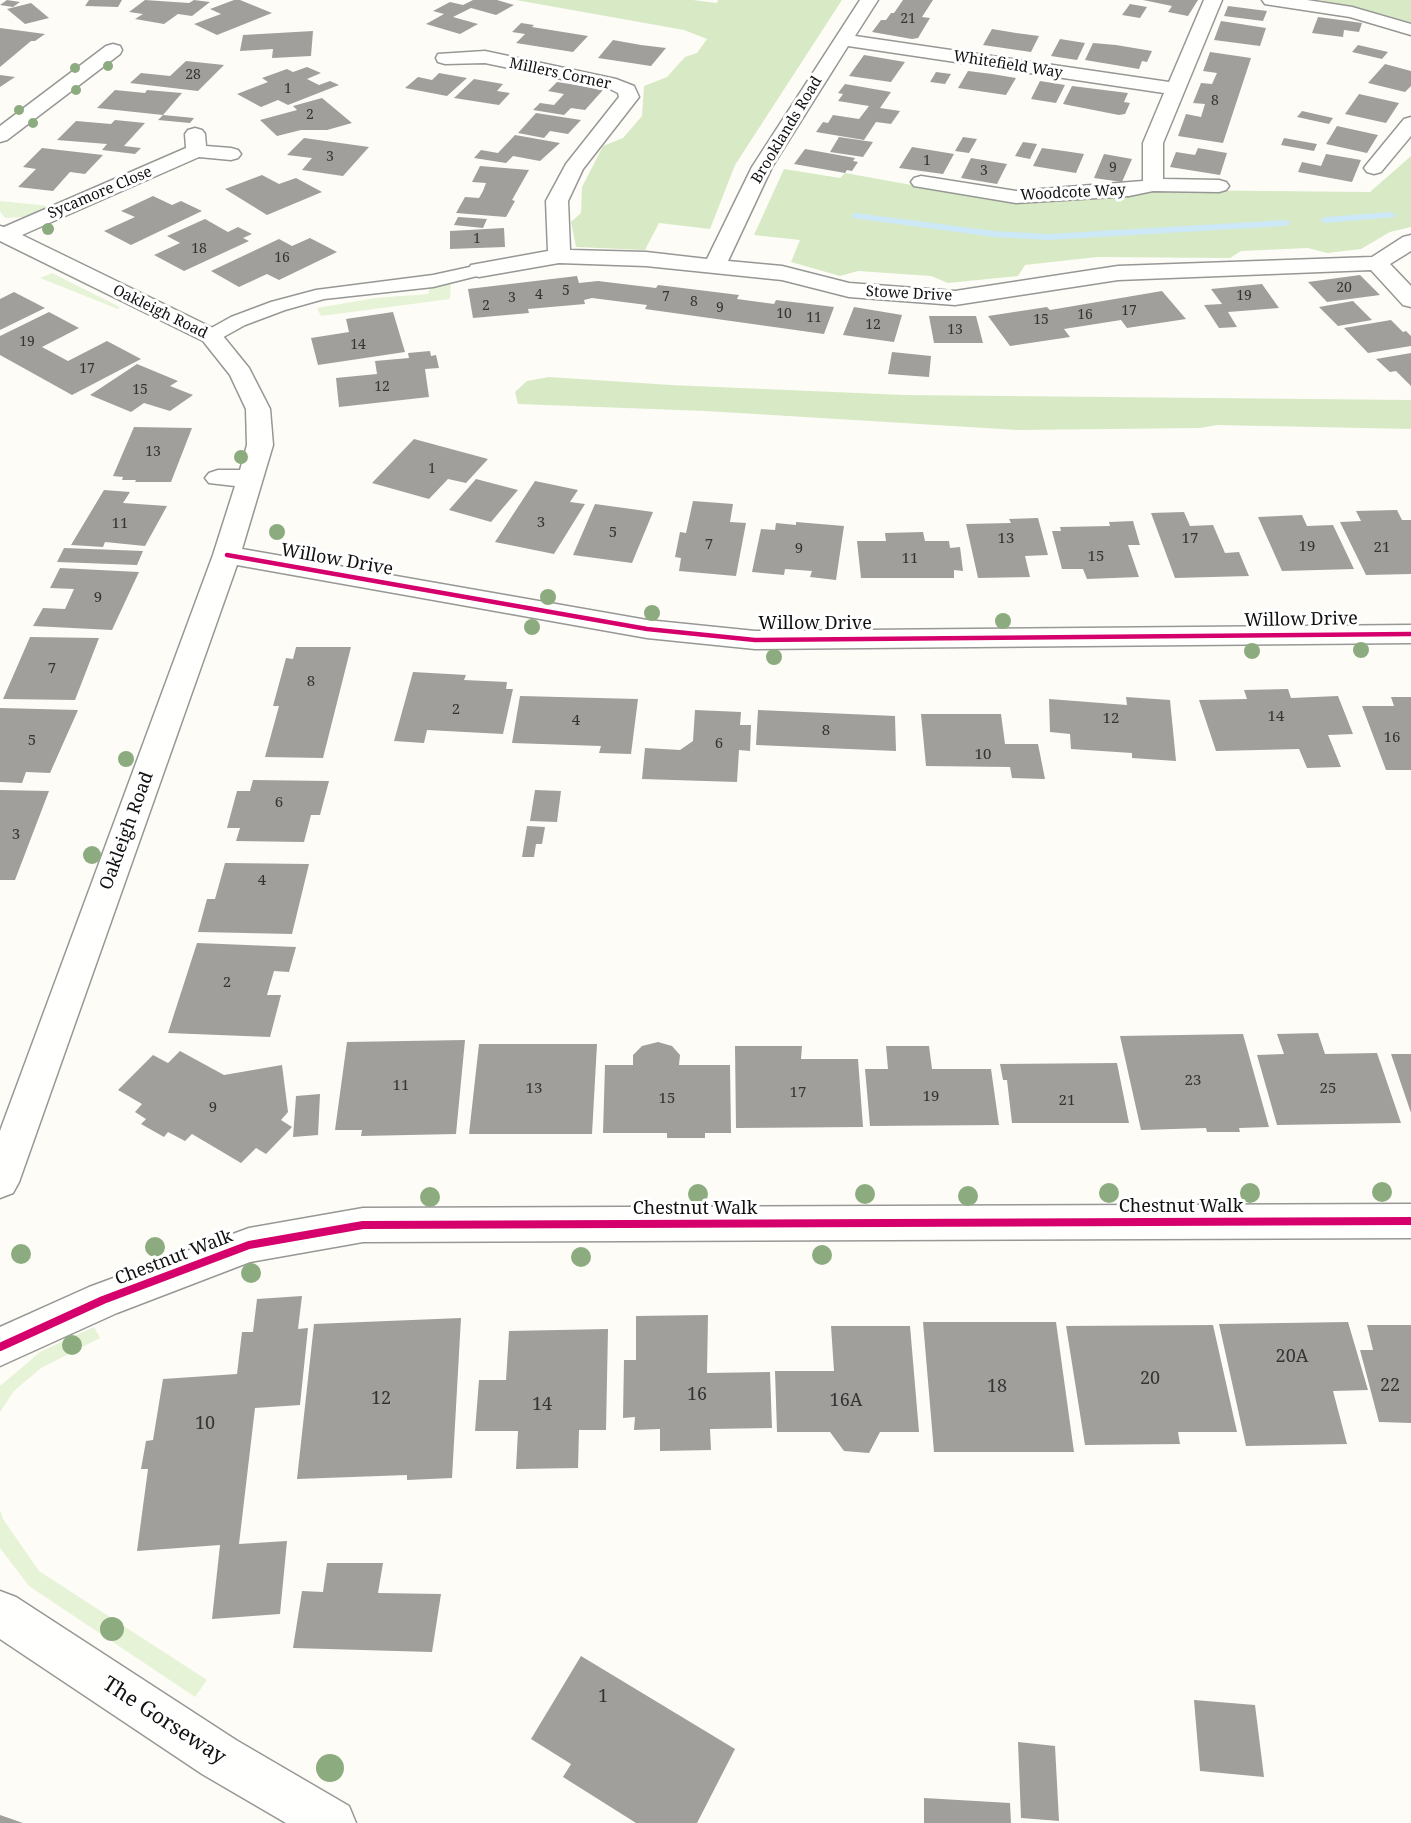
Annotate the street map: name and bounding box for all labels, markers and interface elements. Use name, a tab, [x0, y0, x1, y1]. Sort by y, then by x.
house number: 21	[900, 11, 916, 27]
street label: Whitefield Way	[952, 47, 1064, 83]
street label: Millers Corner	[507, 54, 613, 94]
house number: 28	[185, 67, 201, 83]
street label: Brooklands Road	[748, 73, 826, 187]
house number: 1	[284, 81, 292, 97]
house number: 8	[1211, 93, 1219, 109]
house number: 2	[306, 107, 314, 123]
house number: 3	[326, 149, 334, 165]
house number: 1	[923, 153, 931, 169]
house number: 9	[1109, 160, 1117, 176]
street label: Sycamore Close	[45, 163, 155, 223]
house number: 3	[980, 163, 988, 179]
street label: Woodcote Way	[1020, 181, 1126, 205]
house number: 1	[473, 231, 481, 247]
house number: 18	[191, 241, 207, 257]
house number: 16	[274, 250, 290, 266]
house number: 20	[1336, 280, 1352, 296]
street label: Oakleigh Road	[110, 281, 210, 343]
house number: 5	[562, 283, 570, 299]
street label: Stowe Drive	[865, 283, 953, 305]
house number: 4	[535, 287, 543, 303]
house number: 19	[1236, 288, 1252, 304]
house number: 7	[662, 289, 670, 305]
house number: 3	[508, 290, 516, 306]
house number: 8	[690, 294, 698, 310]
house number: 2	[482, 298, 490, 314]
house number: 9	[716, 300, 724, 316]
house number: 17	[1121, 303, 1137, 319]
house number: 10	[776, 306, 792, 322]
house number: 16	[1077, 307, 1093, 323]
house number: 11	[806, 310, 822, 326]
house number: 15	[1033, 312, 1049, 328]
house number: 12	[865, 317, 881, 333]
house number: 13	[947, 322, 963, 338]
house number: 19	[19, 334, 35, 350]
house number: 14	[350, 337, 366, 353]
house number: 17	[79, 361, 95, 377]
house number: 12	[374, 379, 390, 395]
house number: 15	[132, 382, 148, 398]
house number: 13	[145, 444, 161, 460]
house number: 1	[428, 461, 436, 477]
house number: 3	[537, 514, 545, 532]
house number: 11	[112, 515, 128, 533]
house number: 5	[609, 524, 617, 542]
house number: 13	[998, 530, 1014, 548]
house number: 17	[1182, 530, 1198, 548]
house number: 7	[705, 536, 713, 554]
house number: 19	[1299, 538, 1315, 556]
street label: Willow Drive	[279, 539, 395, 581]
house number: 21	[1374, 539, 1390, 557]
house number: 9	[795, 540, 803, 558]
house number: 15	[1088, 548, 1104, 566]
house number: 11	[902, 550, 918, 568]
house number: 9	[94, 589, 102, 607]
street label: Willow Drive	[1244, 608, 1358, 632]
street label: Willow Drive	[758, 613, 872, 635]
house number: 7	[48, 660, 56, 678]
house number: 8	[307, 673, 315, 691]
house number: 2	[452, 701, 460, 719]
house number: 14	[1268, 708, 1284, 726]
house number: 12	[1103, 710, 1119, 728]
house number: 4	[572, 712, 580, 730]
house number: 8	[822, 722, 830, 740]
house number: 16	[1384, 729, 1400, 747]
house number: 5	[28, 732, 36, 750]
house number: 6	[715, 735, 723, 753]
house number: 10	[975, 746, 991, 764]
street label: Oakleigh Road	[96, 769, 158, 893]
house number: 6	[275, 794, 283, 812]
house number: 3	[12, 826, 20, 844]
house number: 4	[258, 872, 266, 890]
house number: 2	[223, 974, 231, 992]
house number: 23	[1185, 1072, 1201, 1090]
house number: 11	[393, 1077, 409, 1095]
house number: 13	[526, 1080, 542, 1098]
house number: 25	[1320, 1080, 1336, 1098]
house number: 17	[790, 1084, 806, 1102]
house number: 19	[923, 1088, 939, 1106]
house number: 15	[659, 1090, 675, 1108]
house number: 21	[1059, 1092, 1075, 1110]
house number: 9	[209, 1099, 217, 1117]
street label: Chestnut Walk	[1119, 1196, 1243, 1218]
street label: Chestnut Walk	[633, 1198, 757, 1220]
street label: Chestnut Walk	[112, 1226, 236, 1290]
house number: 20A	[1276, 1346, 1308, 1368]
house number: 20	[1140, 1368, 1160, 1390]
house number: 22	[1380, 1375, 1400, 1397]
house number: 18	[987, 1376, 1007, 1398]
house number: 16	[687, 1384, 707, 1406]
house number: 12	[371, 1388, 391, 1410]
house number: 16A	[830, 1390, 862, 1412]
house number: 14	[532, 1394, 552, 1416]
house number: 10	[195, 1413, 215, 1435]
street label: The Gorseway	[98, 1672, 230, 1770]
house number: 1	[598, 1686, 608, 1708]

